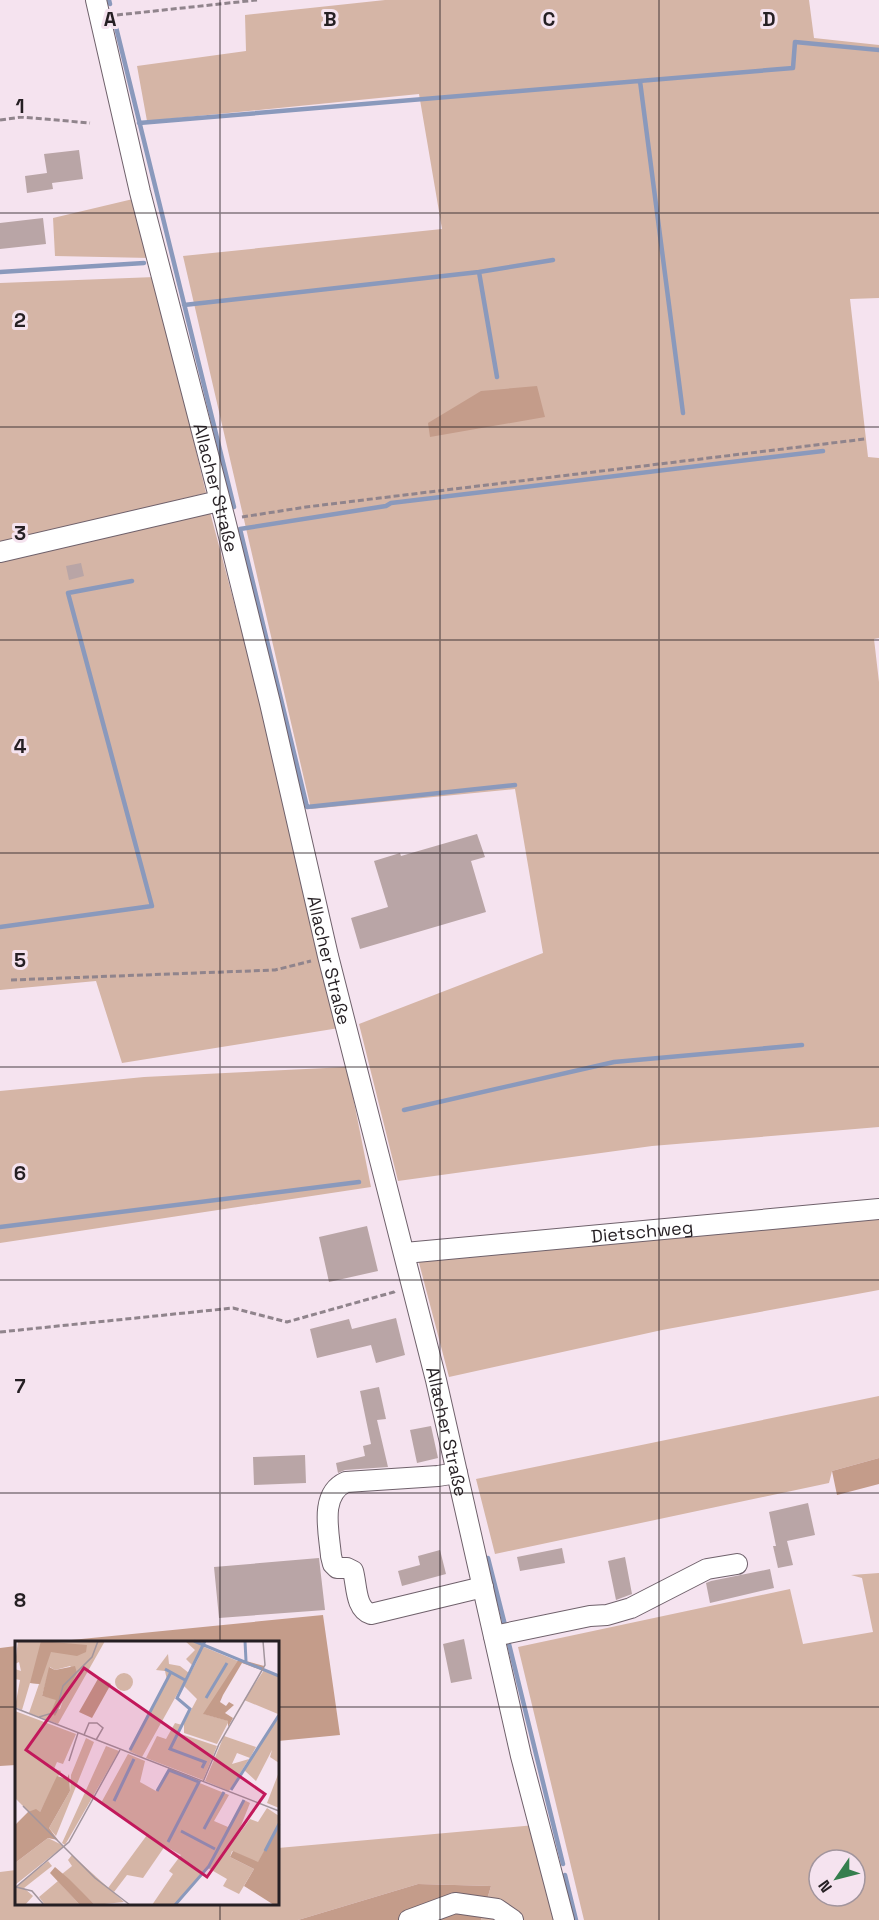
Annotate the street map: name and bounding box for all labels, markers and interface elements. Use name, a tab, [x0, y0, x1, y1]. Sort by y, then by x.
text: A	[104, 6, 117, 32]
text: B	[323, 6, 337, 32]
text: C	[543, 6, 556, 32]
text: D	[762, 6, 776, 32]
text: 1	[15, 93, 25, 119]
text: 2	[14, 307, 26, 333]
street label: Allacher Straße	[189, 420, 244, 554]
text: 3	[14, 520, 26, 546]
text: 4	[14, 733, 27, 759]
street label: Allacher Straße	[303, 893, 357, 1027]
text: 5	[14, 947, 26, 973]
text: 6	[14, 1160, 26, 1186]
street label: Dietschweg	[590, 1215, 694, 1247]
street label: Allacher Straße	[422, 1364, 473, 1498]
text: 7	[14, 1373, 26, 1399]
text: 8	[14, 1587, 26, 1613]
inset map	[15, 1641, 279, 1905]
north arrow	[807, 1848, 867, 1908]
text: N	[813, 1876, 837, 1897]

